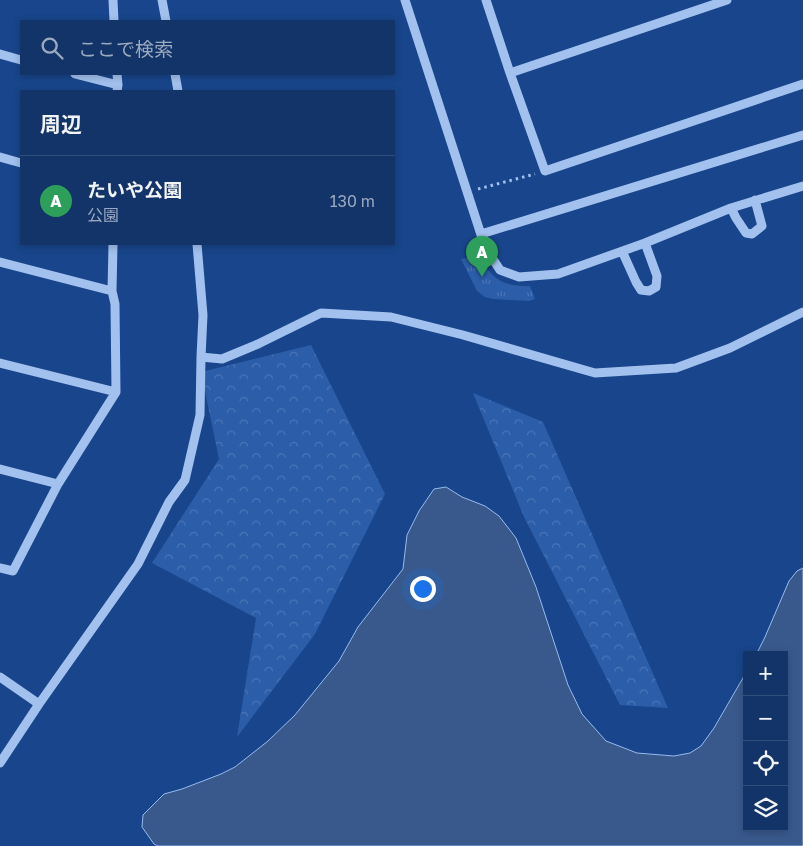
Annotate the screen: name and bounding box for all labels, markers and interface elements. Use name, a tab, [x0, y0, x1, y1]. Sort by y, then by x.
search box	[20, 20, 395, 75]
icon: search	[38, 34, 66, 62]
text: ここで検索	[78, 37, 173, 60]
text: 周辺	[40, 111, 82, 137]
text: たいや公園	[87, 178, 182, 201]
text: A	[50, 191, 62, 211]
text: 130 m	[330, 191, 375, 211]
text: 公園	[87, 205, 119, 225]
pin: A	[466, 236, 498, 277]
your location	[410, 576, 436, 602]
map controls	[743, 651, 788, 831]
button: +	[743, 651, 788, 696]
button: −	[743, 696, 788, 741]
button: locate	[743, 741, 788, 786]
button: layers	[743, 786, 788, 831]

